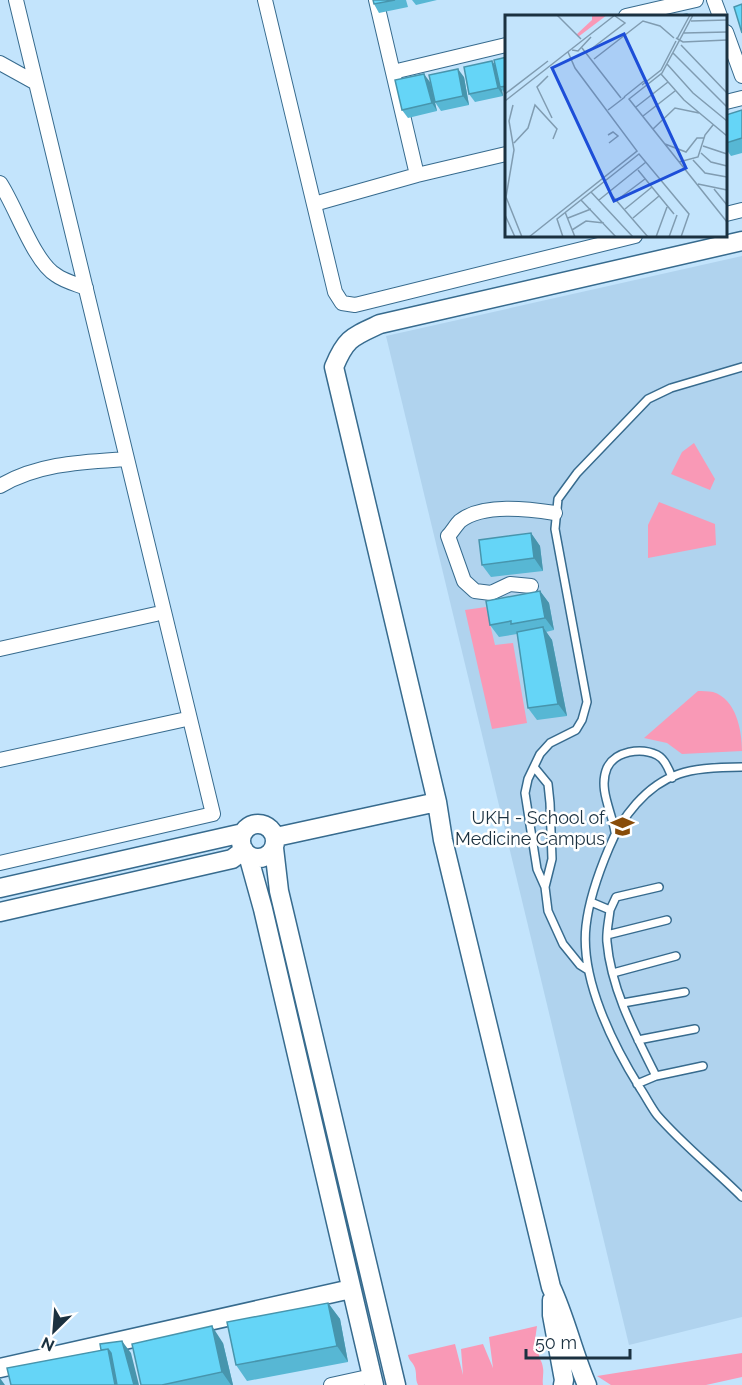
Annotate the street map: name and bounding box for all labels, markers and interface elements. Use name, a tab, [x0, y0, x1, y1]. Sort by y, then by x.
inset map	[505, 15, 727, 237]
place label: UKH - School of Medicine Campus	[455, 807, 606, 849]
school or university icon: UKH - School of Medicine Campus	[610, 814, 636, 840]
north arrow	[24, 1301, 84, 1361]
scale bar	[526, 1322, 630, 1360]
text: 50 m	[535, 1332, 577, 1353]
text: N	[38, 1333, 57, 1355]

